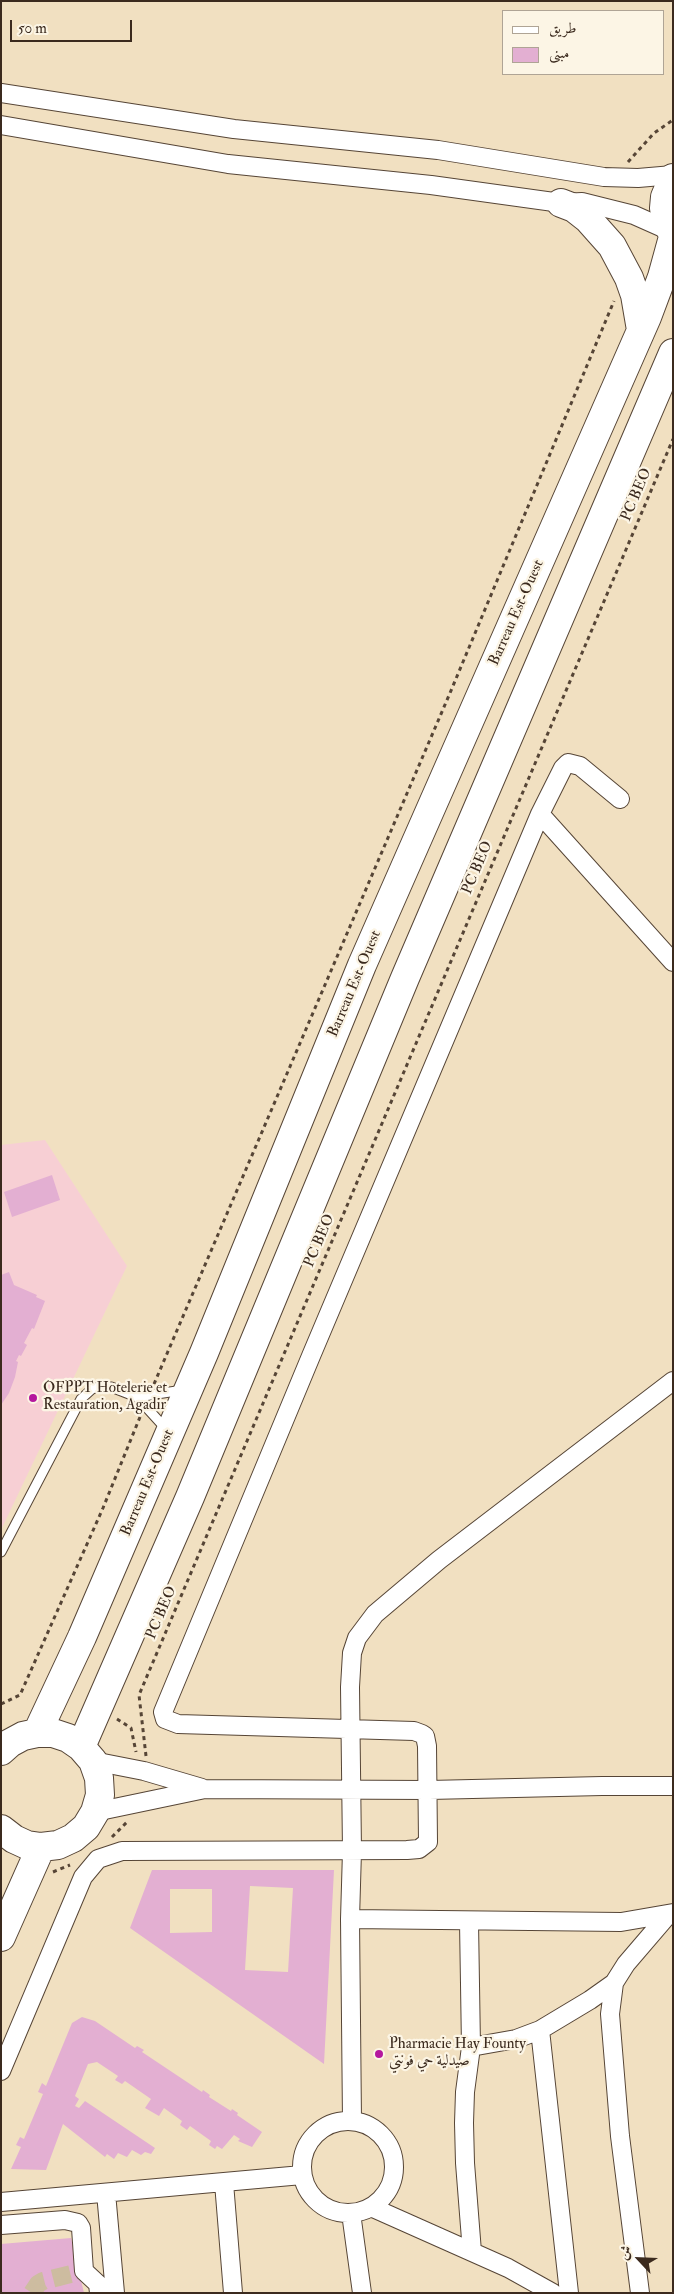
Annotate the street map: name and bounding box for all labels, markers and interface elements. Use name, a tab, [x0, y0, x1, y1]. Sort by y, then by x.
scale bar	[12, 10, 135, 42]
legend	[502, 10, 664, 75]
text: 50 m	[18, 19, 47, 38]
text: طريق	[549, 19, 576, 38]
text: مبنى	[549, 44, 569, 63]
street label: PC BEO	[618, 466, 656, 524]
street label: Barreau Est-Ouest	[486, 557, 548, 669]
street label: PC BEO	[459, 839, 497, 897]
street label: Barreau Est-Ouest	[324, 928, 386, 1040]
street label: PC BEO	[301, 1212, 339, 1270]
place label: OFPPT Hotelerie et Restauration, Agadir	[43, 1380, 167, 1415]
marker: OFPPT Hotelerie et Restauration, Agadir	[27, 1392, 39, 1404]
street label: Barreau Est-Ouest	[117, 1427, 179, 1539]
street label: PC BEO	[143, 1584, 181, 1642]
place label: Pharmacie Hay Founty صيدلية حي فونتي	[389, 2036, 526, 2071]
marker: Pharmacie Hay Founty صيدلية حي فونتي	[373, 2048, 385, 2060]
north arrow	[614, 2234, 664, 2284]
text: ش	[614, 2243, 636, 2262]

